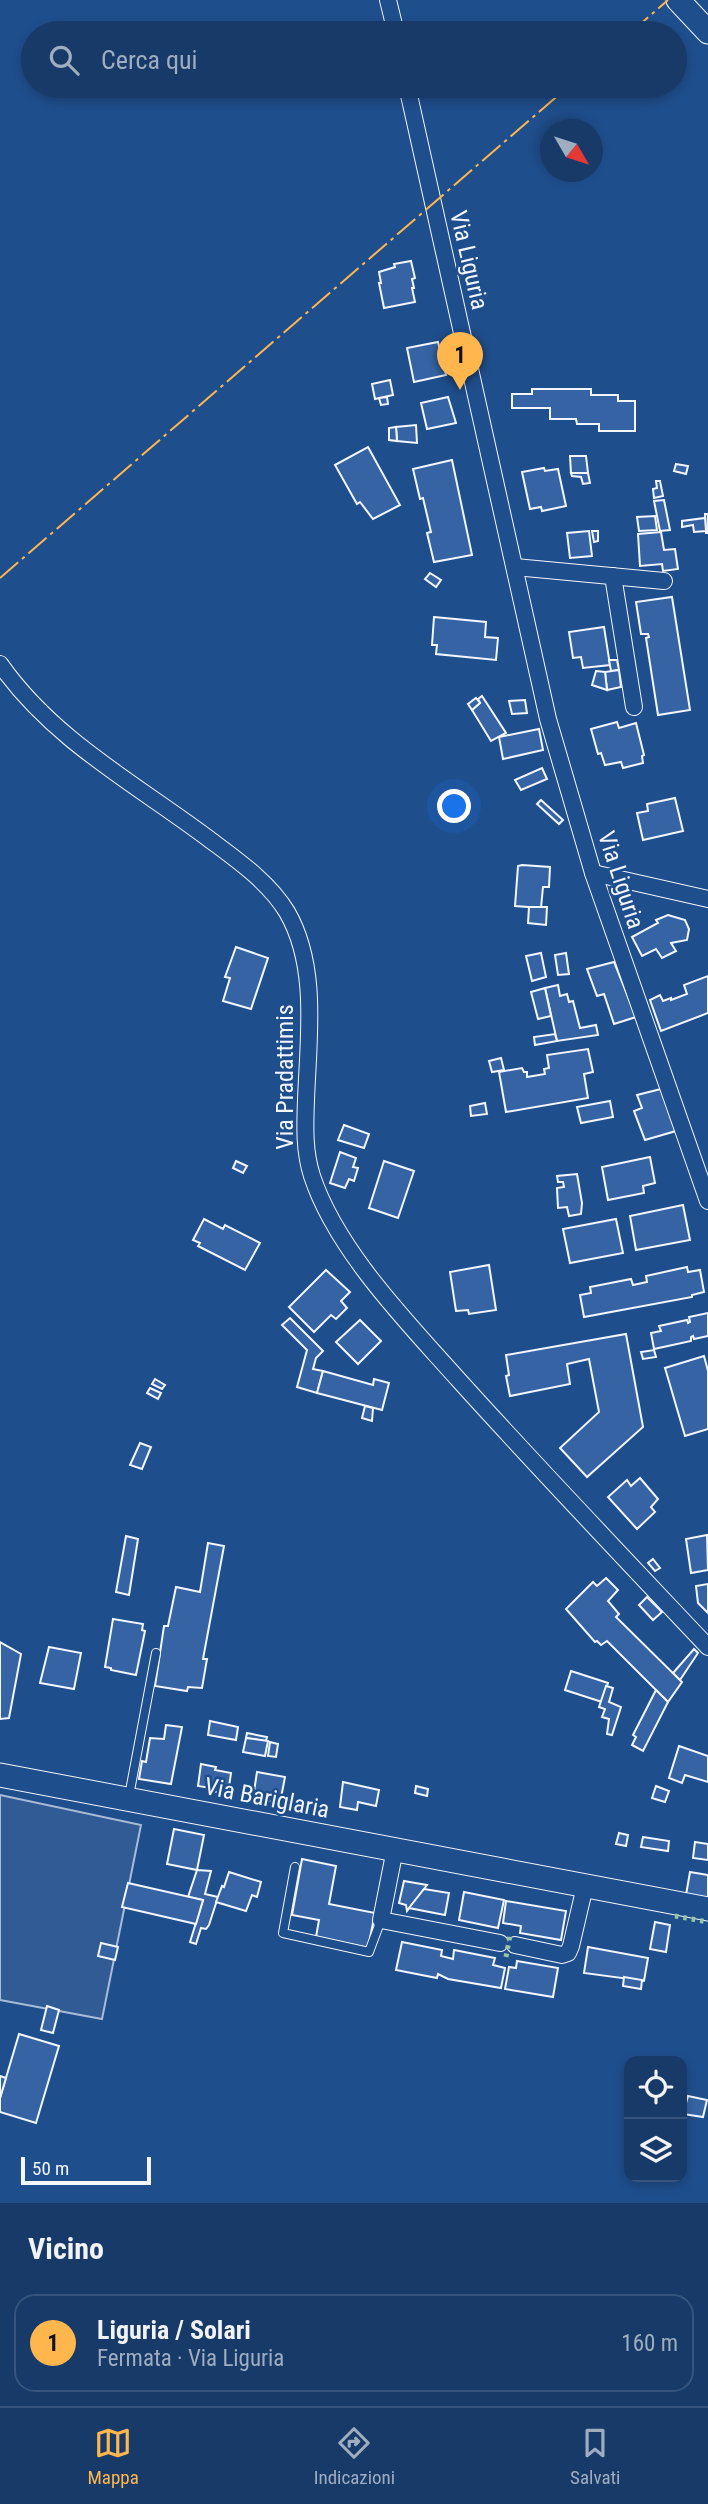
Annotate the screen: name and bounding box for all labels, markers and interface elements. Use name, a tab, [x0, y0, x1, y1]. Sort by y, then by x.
search box	[21, 21, 687, 98]
icon: search	[45, 41, 83, 79]
text: Cerca qui	[101, 45, 198, 75]
north arrow	[540, 119, 603, 182]
street label: Via Liguria	[444, 208, 494, 312]
pin: 1	[437, 332, 483, 390]
your location	[437, 789, 471, 823]
street label: Via Liguria	[592, 828, 650, 932]
street label: Via Pradattimis	[271, 1004, 299, 1150]
street label: Via Bariglaria	[202, 1772, 332, 1824]
map controls	[624, 2056, 687, 2182]
button: locate	[624, 2056, 687, 2119]
button: layers	[624, 2119, 687, 2182]
scale bar	[21, 2154, 150, 2186]
text: 50 m	[32, 2157, 69, 2180]
text: Vicino	[28, 2231, 104, 2266]
text: Liguria / Solari	[97, 2315, 251, 2345]
text: 1	[47, 2330, 59, 2357]
text: 160 m	[621, 2330, 678, 2357]
text: Fermata · Via Liguria	[97, 2345, 284, 2372]
tab: Mappa	[87, 2424, 139, 2489]
tab: Indicazioni	[314, 2424, 395, 2489]
tab: Salvati	[570, 2424, 620, 2489]

